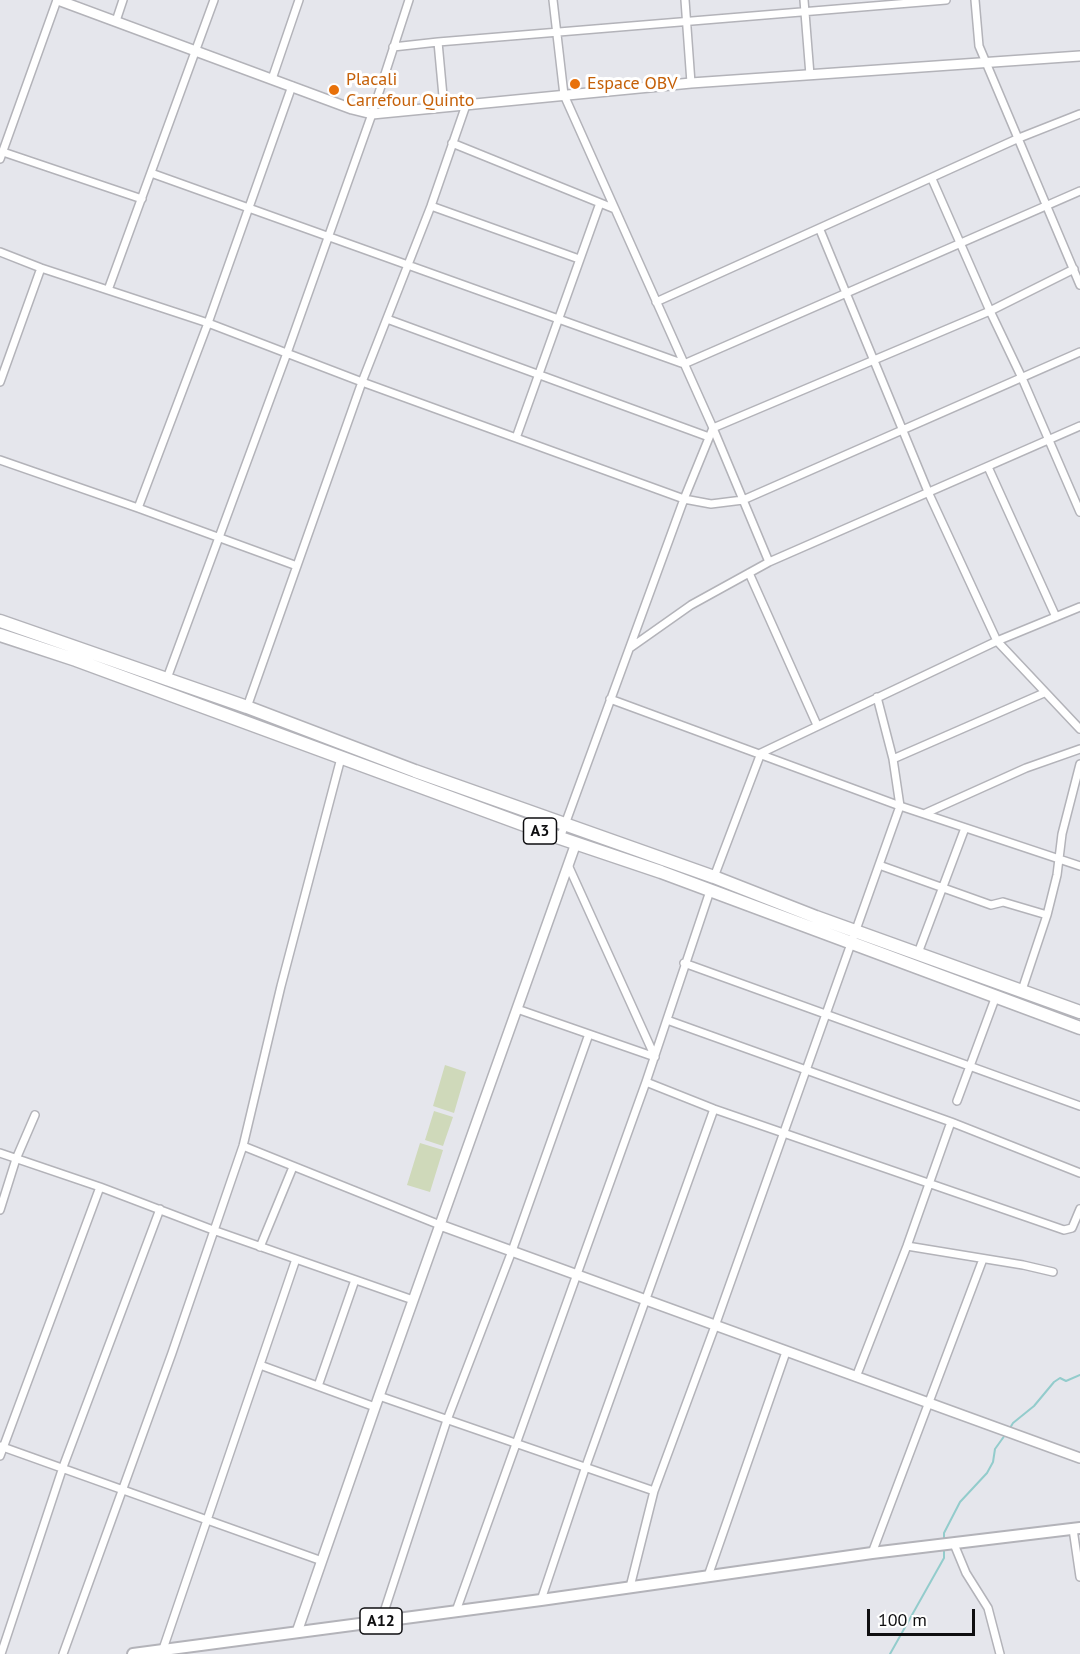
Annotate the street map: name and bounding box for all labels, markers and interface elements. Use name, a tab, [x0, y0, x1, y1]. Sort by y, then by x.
place label: Placali Carrefour Quinto	[346, 69, 474, 112]
place label: Espace OBV	[587, 73, 678, 95]
marker: Espace OBV	[568, 77, 582, 91]
marker: Placali Carrefour Quinto	[327, 83, 341, 97]
road number: A3	[524, 818, 556, 844]
scale bar	[870, 1597, 978, 1635]
road number: A12	[360, 1608, 402, 1634]
text: 100 m	[878, 1608, 927, 1631]

